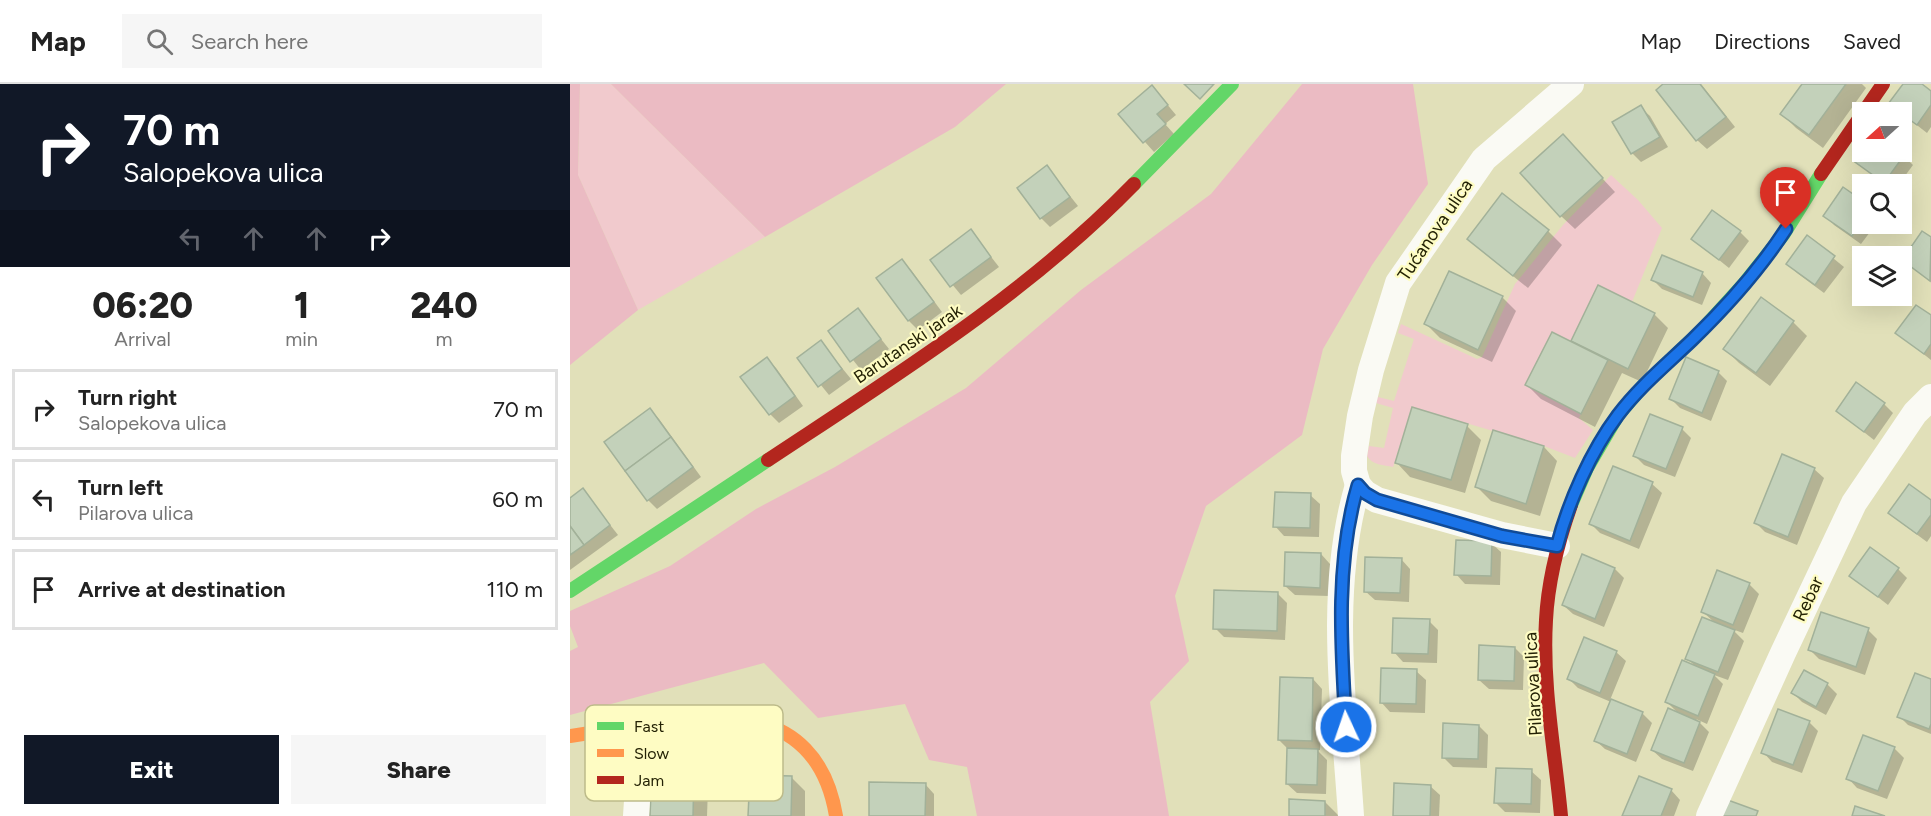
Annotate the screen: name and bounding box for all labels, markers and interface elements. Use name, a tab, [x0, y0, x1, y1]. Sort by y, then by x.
search box	[122, 14, 542, 68]
text: Map	[30, 24, 86, 58]
icon: search	[143, 25, 176, 58]
text: Search here	[191, 28, 308, 55]
text: Map	[1640, 29, 1681, 54]
text: Directions	[1714, 29, 1810, 54]
text: Saved	[1843, 29, 1901, 54]
north arrow	[1852, 102, 1912, 162]
map controls	[1852, 102, 1912, 306]
text: 70 m	[123, 105, 220, 156]
icon: right	[24, 108, 102, 186]
text: Salopekova ulica	[123, 156, 324, 189]
pin	[1760, 167, 1811, 229]
button: search	[1852, 174, 1912, 234]
street label: Tućanova ulica	[1393, 175, 1477, 285]
icon: arrive	[1769, 176, 1802, 209]
icon: left	[174, 222, 207, 255]
icon: ahead	[237, 222, 270, 255]
icon: ahead	[300, 222, 333, 255]
icon: right	[363, 222, 396, 255]
button: layers	[1852, 246, 1912, 306]
text: 06:20	[92, 284, 193, 327]
text: 1	[294, 284, 309, 327]
text: 240	[410, 284, 478, 327]
street label: Barutanski jarak	[850, 299, 967, 388]
text: Arrival	[114, 327, 171, 351]
text: min	[285, 327, 318, 351]
text: m	[435, 327, 453, 351]
text: Turn right	[78, 384, 177, 411]
icon: right	[27, 393, 60, 426]
text: 70 m	[493, 396, 543, 423]
text: Salopekova ulica	[78, 411, 227, 435]
text: Turn left	[78, 474, 164, 501]
icon: left	[27, 483, 60, 516]
text: 60 m	[492, 486, 543, 513]
text: Pilarova ulica	[78, 501, 193, 525]
icon: arrive	[27, 573, 60, 606]
street label: Rebar	[1788, 573, 1828, 625]
text: Arrive at destination	[78, 576, 286, 603]
text: 110 m	[487, 576, 543, 603]
street label: Pilarova ulica	[1519, 632, 1547, 736]
position arrow	[1314, 695, 1378, 759]
legend	[585, 705, 783, 801]
text: Fast	[634, 717, 664, 736]
button: Exit	[24, 735, 279, 804]
button: Share	[291, 735, 546, 804]
text: Slow	[634, 744, 669, 763]
text: Jam	[634, 771, 664, 790]

